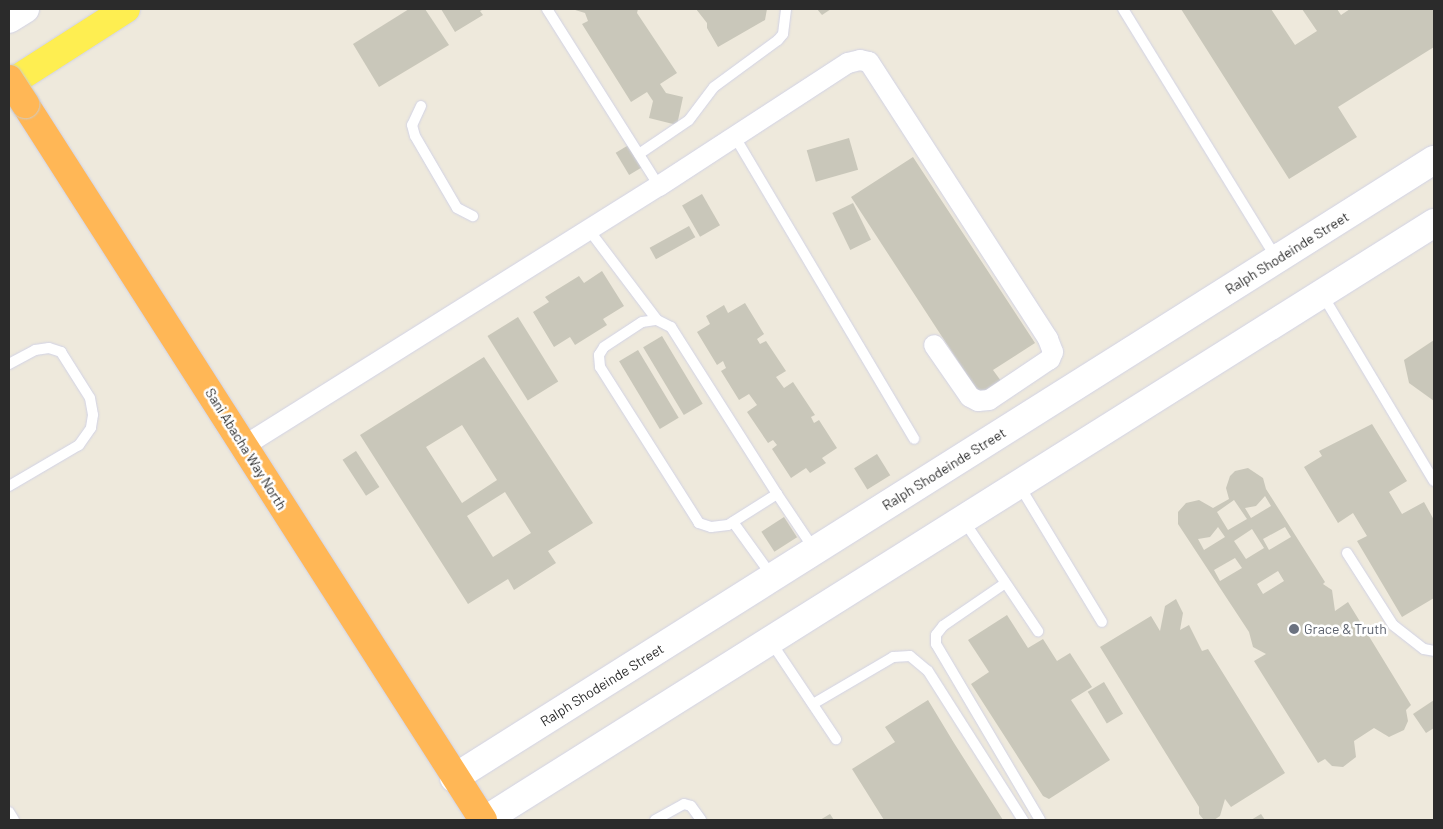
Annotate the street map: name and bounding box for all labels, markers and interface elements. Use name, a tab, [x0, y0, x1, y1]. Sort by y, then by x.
street label: Ralph Shodeinde Street	[1222, 208, 1352, 298]
street label: Sani Abacha Way North	[202, 385, 290, 513]
street label: Ralph Shodeinde Street	[879, 424, 1009, 514]
place label: Grace & Truth	[1304, 621, 1387, 637]
marker: Grace & Truth	[1288, 623, 1300, 635]
street label: Ralph Shodeinde Street	[537, 640, 667, 730]

